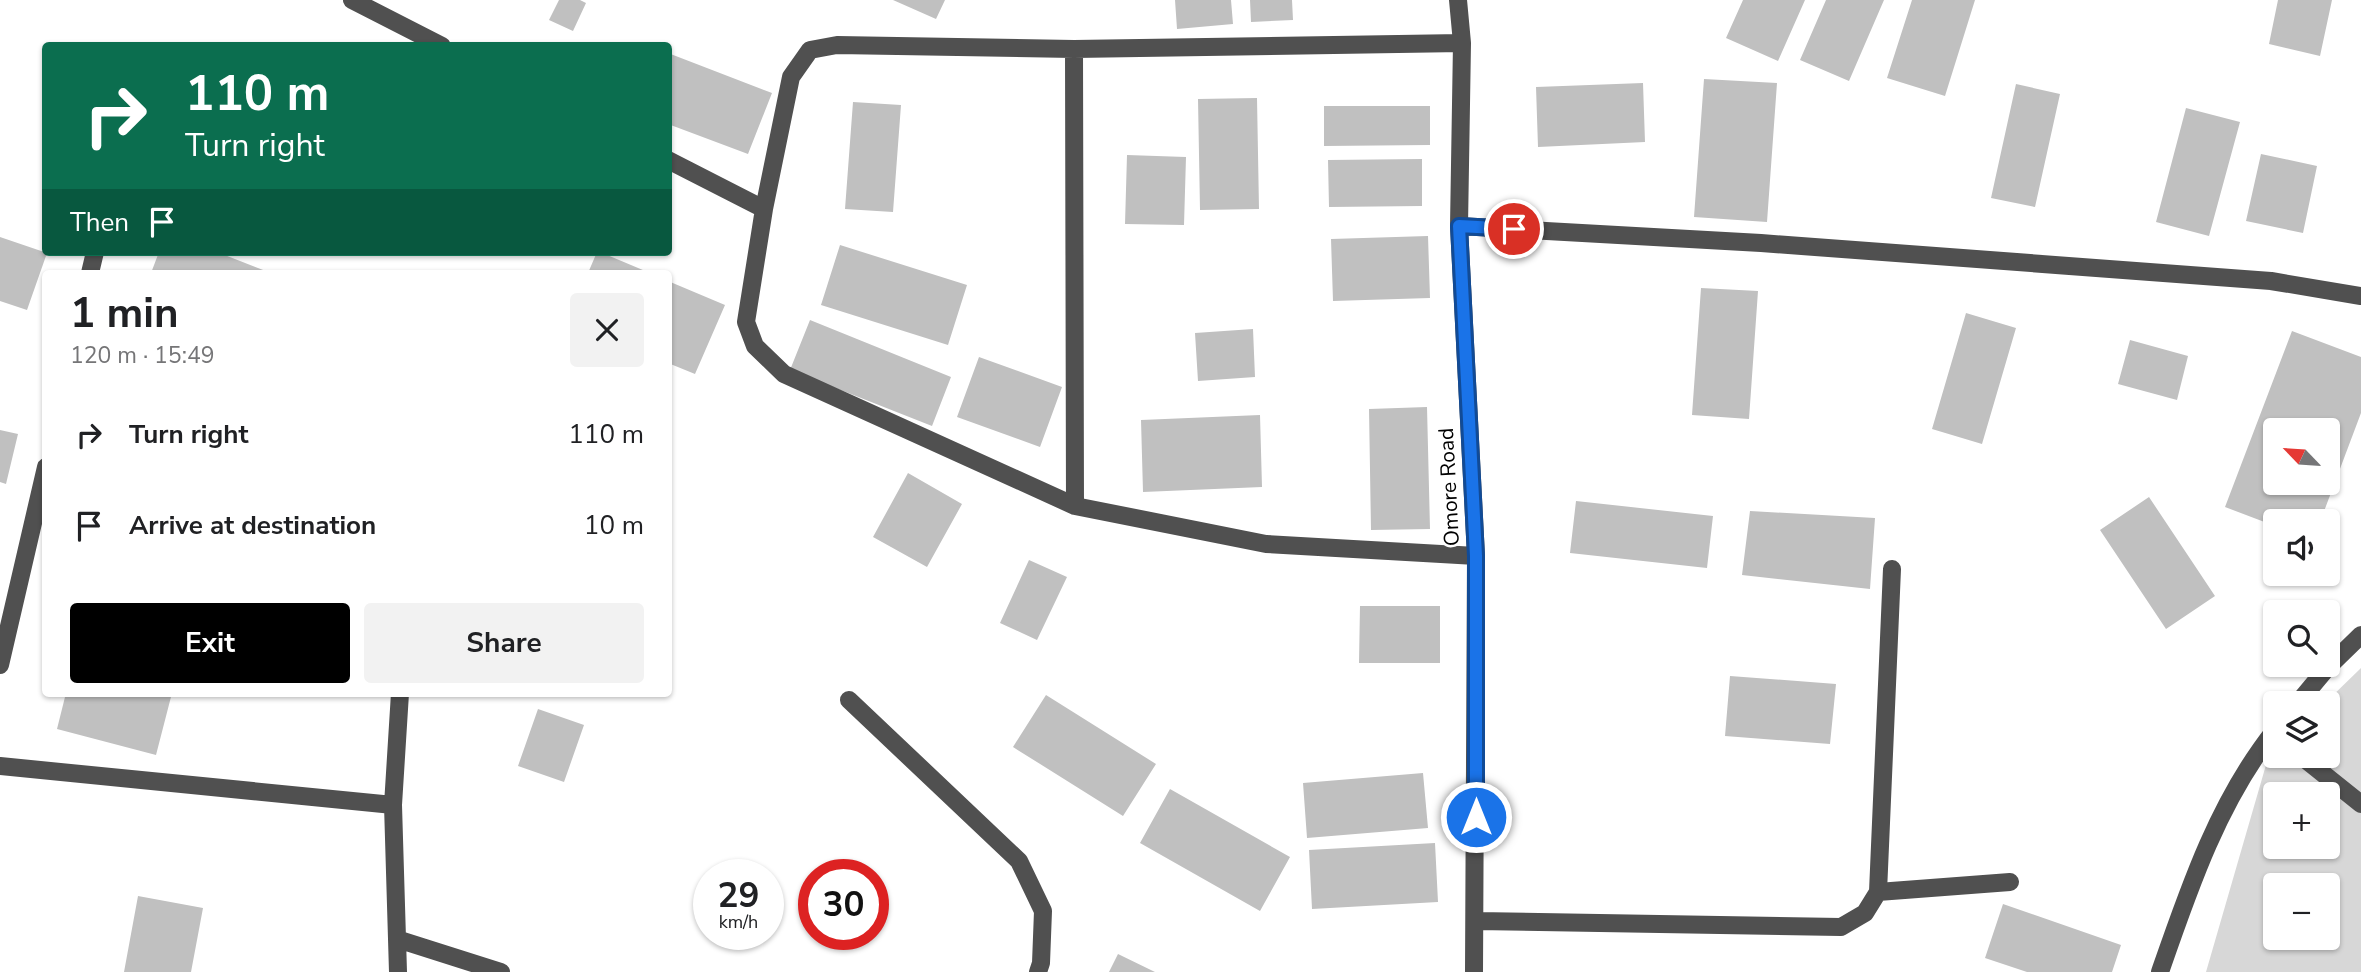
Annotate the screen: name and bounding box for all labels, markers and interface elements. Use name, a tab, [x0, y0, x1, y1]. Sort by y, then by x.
text: 110 m	[185, 60, 329, 127]
icon: right	[70, 70, 161, 161]
text: Turn right	[185, 124, 325, 167]
pin	[1484, 199, 1544, 259]
icon: arrive	[143, 203, 181, 241]
text: Then	[70, 205, 129, 240]
icon: arrive	[1495, 210, 1533, 248]
text: 1 min	[70, 285, 179, 342]
button: close	[570, 293, 644, 367]
text: 120 m · 15:49	[70, 340, 215, 371]
icon: right	[70, 416, 108, 454]
text: Turn right	[129, 417, 248, 452]
text: 110 m	[568, 417, 644, 452]
north arrow	[2263, 418, 2340, 495]
map controls	[2263, 418, 2340, 950]
street label: Omore Road	[1432, 427, 1466, 547]
icon: arrive	[70, 507, 108, 545]
text: Arrive at destination	[129, 508, 376, 543]
text: 10 m	[584, 508, 644, 543]
button: sound	[2263, 509, 2340, 586]
button: search	[2263, 600, 2340, 677]
button: Exit	[70, 603, 350, 683]
button: Share	[364, 603, 644, 683]
button: layers	[2263, 691, 2340, 768]
position arrow	[1439, 780, 1513, 854]
button: +	[2263, 782, 2340, 859]
speed limit sign: 30	[798, 859, 889, 950]
text: 29	[717, 872, 760, 919]
button: −	[2263, 873, 2340, 950]
text: km/h	[719, 910, 758, 934]

